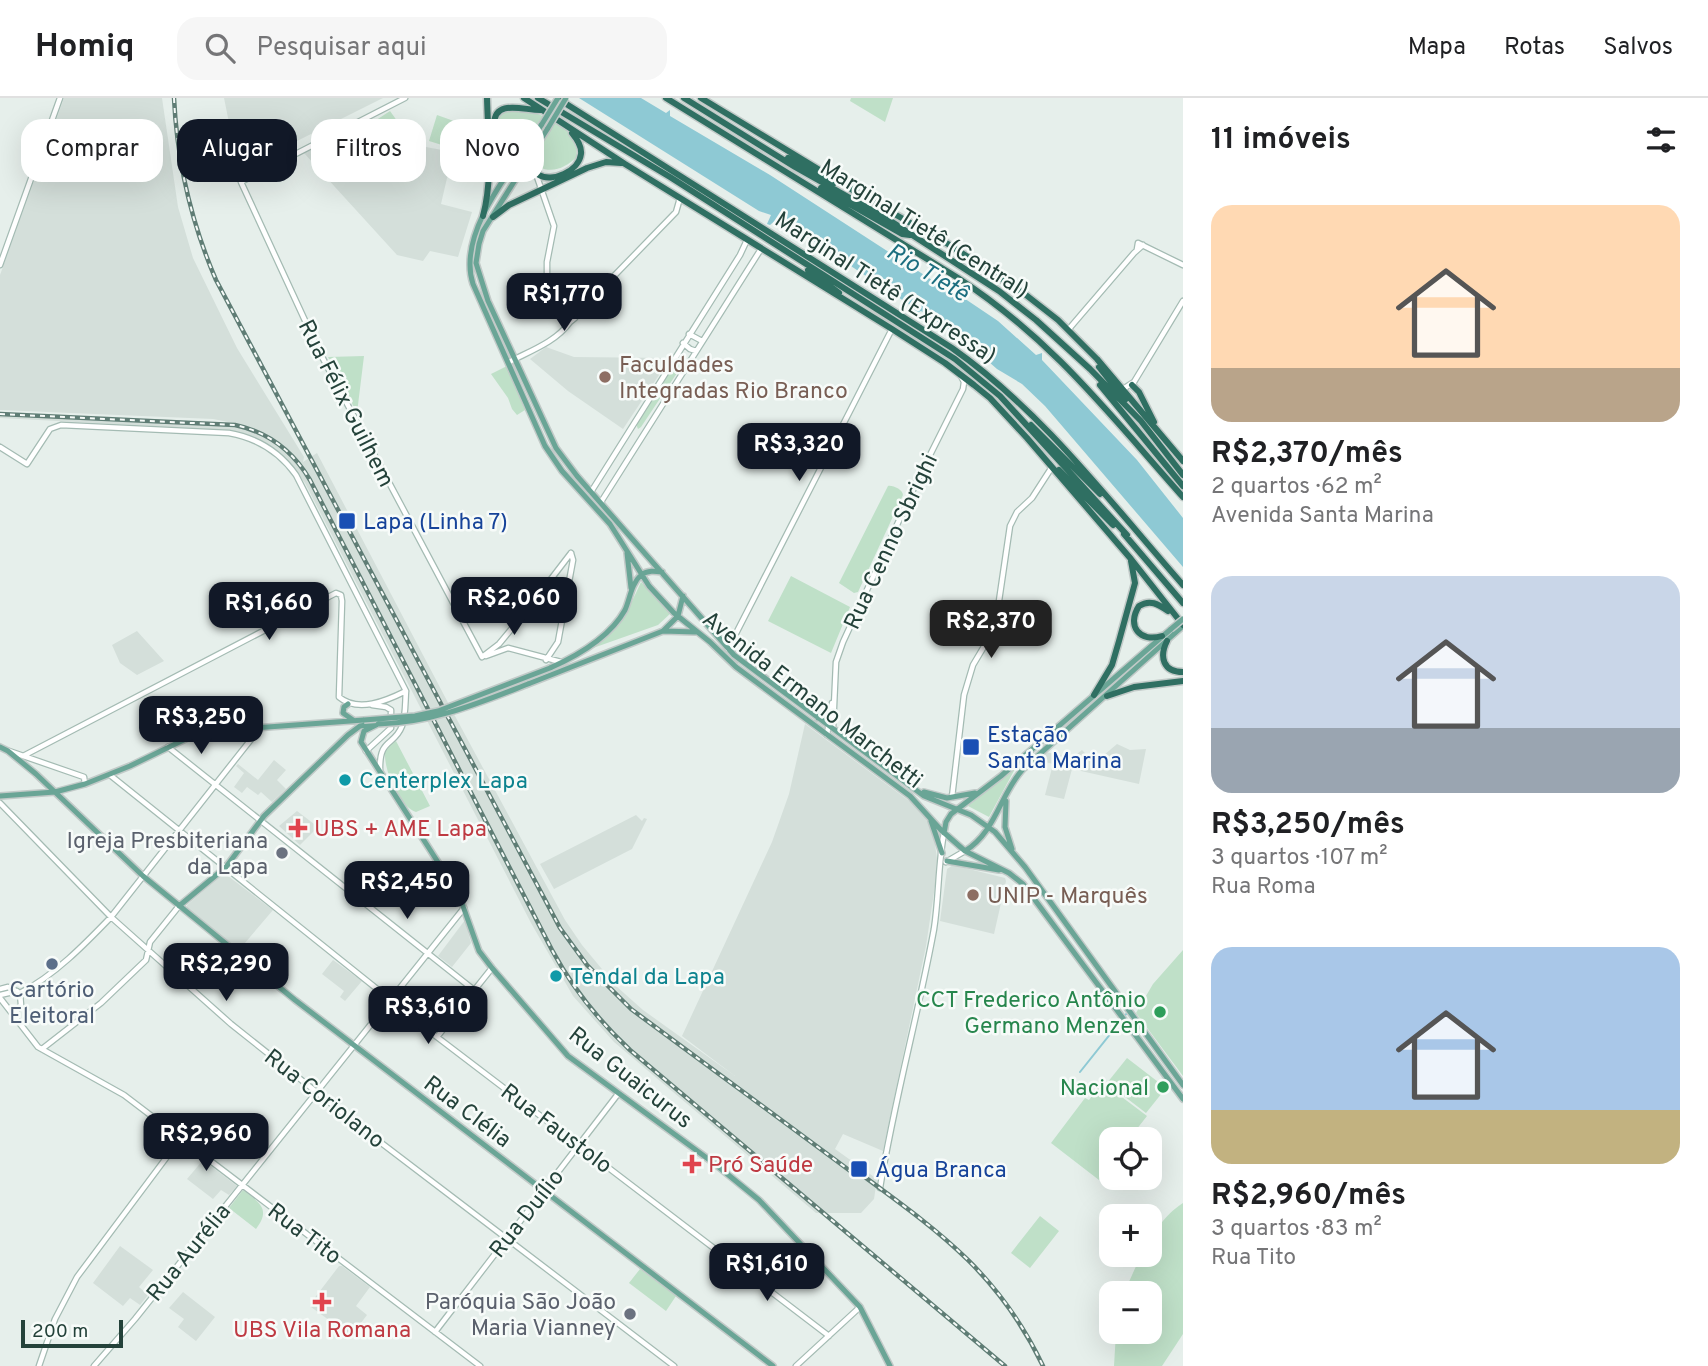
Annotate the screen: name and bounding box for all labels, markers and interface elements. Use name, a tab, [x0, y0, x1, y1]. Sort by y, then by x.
search box	[177, 17, 667, 80]
text: Homiq	[35, 27, 135, 69]
icon: search	[201, 29, 239, 67]
text: Pesquisar aqui	[257, 32, 427, 65]
text: Mapa	[1408, 33, 1466, 63]
text: Rotas	[1504, 33, 1565, 63]
text: Salvos	[1603, 33, 1673, 63]
chip: Comprar	[21, 119, 163, 182]
chip: Alugar	[177, 119, 297, 182]
chip: Filtros	[311, 119, 426, 182]
chip: Novo	[440, 119, 544, 182]
icon: filters	[1642, 121, 1680, 159]
text: 11 imóveis	[1211, 122, 1351, 159]
street label: Marginal Tietê (Central)	[814, 154, 1034, 306]
street label: Marginal Tietê (Expressa)	[768, 207, 1001, 372]
water label: Rio Tietê	[880, 238, 974, 310]
icon: home	[1383, 250, 1509, 376]
pin: R$1,770	[499, 274, 629, 333]
text: R$1,770	[523, 281, 605, 310]
street label: Rua Félix Guilhem	[290, 315, 400, 493]
place label: Faculdades Integradas Rio Branco	[619, 352, 848, 407]
marker: Faculdades Integradas Rio Branco	[597, 369, 613, 385]
pin: R$3,320	[734, 424, 864, 483]
text: R$3,320	[753, 431, 845, 460]
text: R$2,370/mês	[1211, 436, 1403, 473]
street label: Rua Cenno Sbrighi	[839, 449, 946, 635]
text: 2 quartos · 62 m²	[1211, 473, 1382, 502]
text: Avenida Santa Marina	[1211, 502, 1434, 531]
place label: Lapa (Linha 7)	[363, 509, 508, 538]
marker: Lapa (Linha 7)	[337, 511, 357, 531]
pin: R$2,060	[449, 578, 579, 637]
pin: R$1,660	[204, 582, 334, 642]
text: R$2,060	[467, 585, 561, 614]
text: R$1,660	[225, 590, 313, 619]
pin: R$2,370	[926, 601, 1056, 660]
street label: Avenida Ermano Marchetti	[695, 606, 928, 796]
text: R$2,370	[946, 608, 1036, 637]
icon: home	[1383, 621, 1509, 747]
pin: R$3,250	[136, 696, 266, 756]
text: R$3,250	[155, 704, 247, 733]
place label: Estação Santa Marina	[987, 722, 1122, 777]
marker: Estação Santa Marina	[961, 737, 981, 757]
place label: Centerplex Lapa	[359, 768, 528, 797]
marker: Centerplex Lapa	[337, 772, 353, 788]
text: R$3,250/mês	[1211, 807, 1405, 844]
place label: UBS + AME Lapa	[314, 816, 487, 845]
marker: UBS + AME Lapa	[288, 818, 308, 838]
place label: Igreja Presbiteriana da Lapa	[66, 828, 268, 883]
text: 3 quartos · 107 m²	[1211, 844, 1388, 873]
marker: Igreja Presbiteriana da Lapa	[274, 845, 290, 861]
pin: R$2,450	[342, 862, 472, 921]
text: R$2,450	[360, 869, 454, 898]
text: Rua Roma	[1211, 873, 1316, 902]
place label: UNIP - Marquês	[987, 883, 1148, 912]
marker: UNIP - Marquês	[965, 887, 981, 903]
pin: R$2,290	[161, 944, 291, 1003]
text: R$2,290	[180, 951, 272, 980]
marker: Cartório Eleitoral	[44, 956, 60, 972]
place label: Tendal da Lapa	[570, 964, 725, 993]
marker: Tendal da Lapa	[548, 968, 564, 984]
place label: Cartório Eleitoral	[9, 977, 95, 1032]
pin: R$3,610	[363, 986, 493, 1046]
place label: CCT Frederico Antônio Germano Menzen	[916, 987, 1146, 1042]
icon: home	[1383, 992, 1509, 1118]
text: R$3,610	[384, 994, 472, 1023]
marker: CCT Frederico Antônio Germano Menzen	[1152, 1004, 1168, 1020]
street label: Rua Guaicurus	[562, 1022, 697, 1136]
street label: Rua Coriolano	[257, 1044, 390, 1156]
street label: Rua Clélia	[417, 1070, 516, 1156]
place label: Nacional	[1060, 1075, 1149, 1104]
street label: Rua Faustolo	[494, 1079, 617, 1181]
marker: Nacional	[1155, 1079, 1171, 1095]
pin: R$2,960	[141, 1114, 271, 1173]
text: R$2,960	[160, 1121, 252, 1150]
map controls	[1099, 1127, 1162, 1344]
button: locate	[1099, 1127, 1162, 1190]
place label: Pró Saúde	[708, 1152, 813, 1181]
marker: Pró Saúde	[682, 1154, 702, 1174]
place label: Água Branca	[875, 1156, 1007, 1186]
marker: Água Branca	[849, 1159, 869, 1179]
street label: Rua Duílio	[484, 1164, 572, 1265]
text: R$2,960/mês	[1211, 1178, 1406, 1215]
street label: Rua Tito	[261, 1198, 346, 1272]
street label: Rua Aurélia	[142, 1199, 238, 1309]
button: +	[1099, 1204, 1162, 1267]
text: 3 quartos · 83 m²	[1211, 1215, 1382, 1244]
pin: R$1,610	[702, 1244, 832, 1303]
text: Rua Tito	[1211, 1244, 1296, 1273]
text: R$1,610	[725, 1251, 809, 1280]
button: −	[1099, 1281, 1162, 1344]
place label: Paróquia São João Maria Vianney	[425, 1289, 616, 1344]
marker: UBS Vila Romana	[312, 1292, 332, 1312]
marker: Paróquia São João Maria Vianney	[622, 1306, 638, 1322]
scale bar	[21, 1317, 122, 1349]
place label: UBS Vila Romana	[233, 1317, 411, 1346]
text: 200 m	[32, 1320, 88, 1344]

